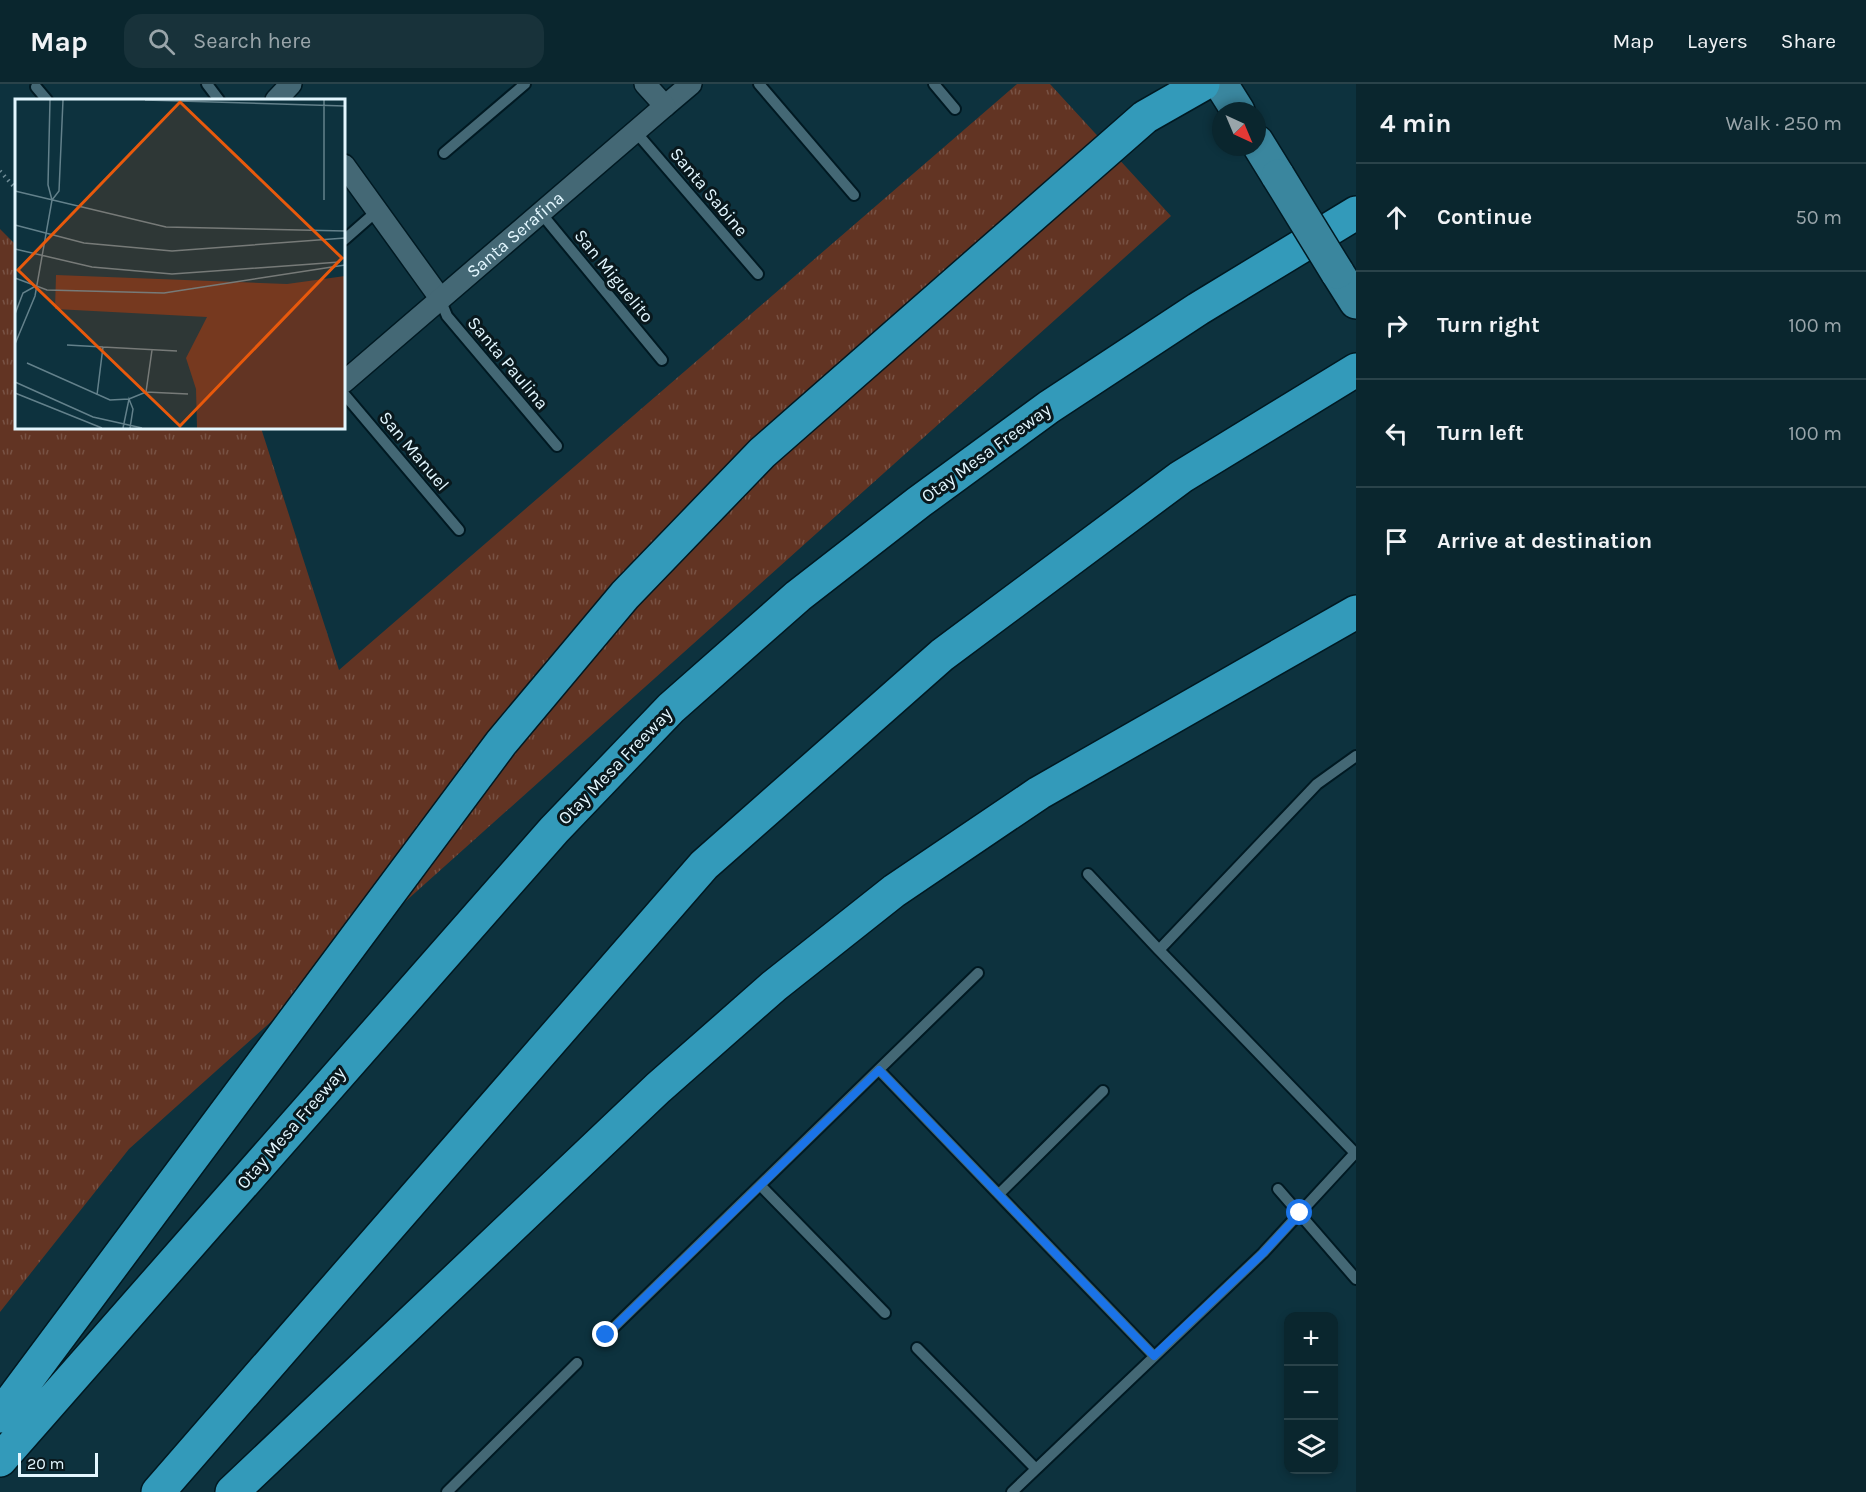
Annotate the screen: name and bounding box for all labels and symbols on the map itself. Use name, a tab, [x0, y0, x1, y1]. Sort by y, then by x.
inset map	[15, 99, 345, 429]
north arrow	[1212, 102, 1266, 156]
street label: Santa Sabine	[665, 143, 753, 241]
street label: Santa Serafina	[462, 187, 569, 283]
street label: San Miguelito	[570, 225, 658, 327]
street label: Santa Paulina	[463, 312, 553, 414]
street label: Otay Mesa Freeway	[917, 398, 1056, 507]
street label: San Manuel	[374, 407, 454, 495]
street label: Otay Mesa Freeway	[553, 702, 677, 829]
street label: Otay Mesa Freeway	[232, 1062, 350, 1194]
route start	[1286, 1199, 1312, 1225]
route end	[592, 1321, 618, 1347]
scale bar	[18, 1450, 98, 1478]

